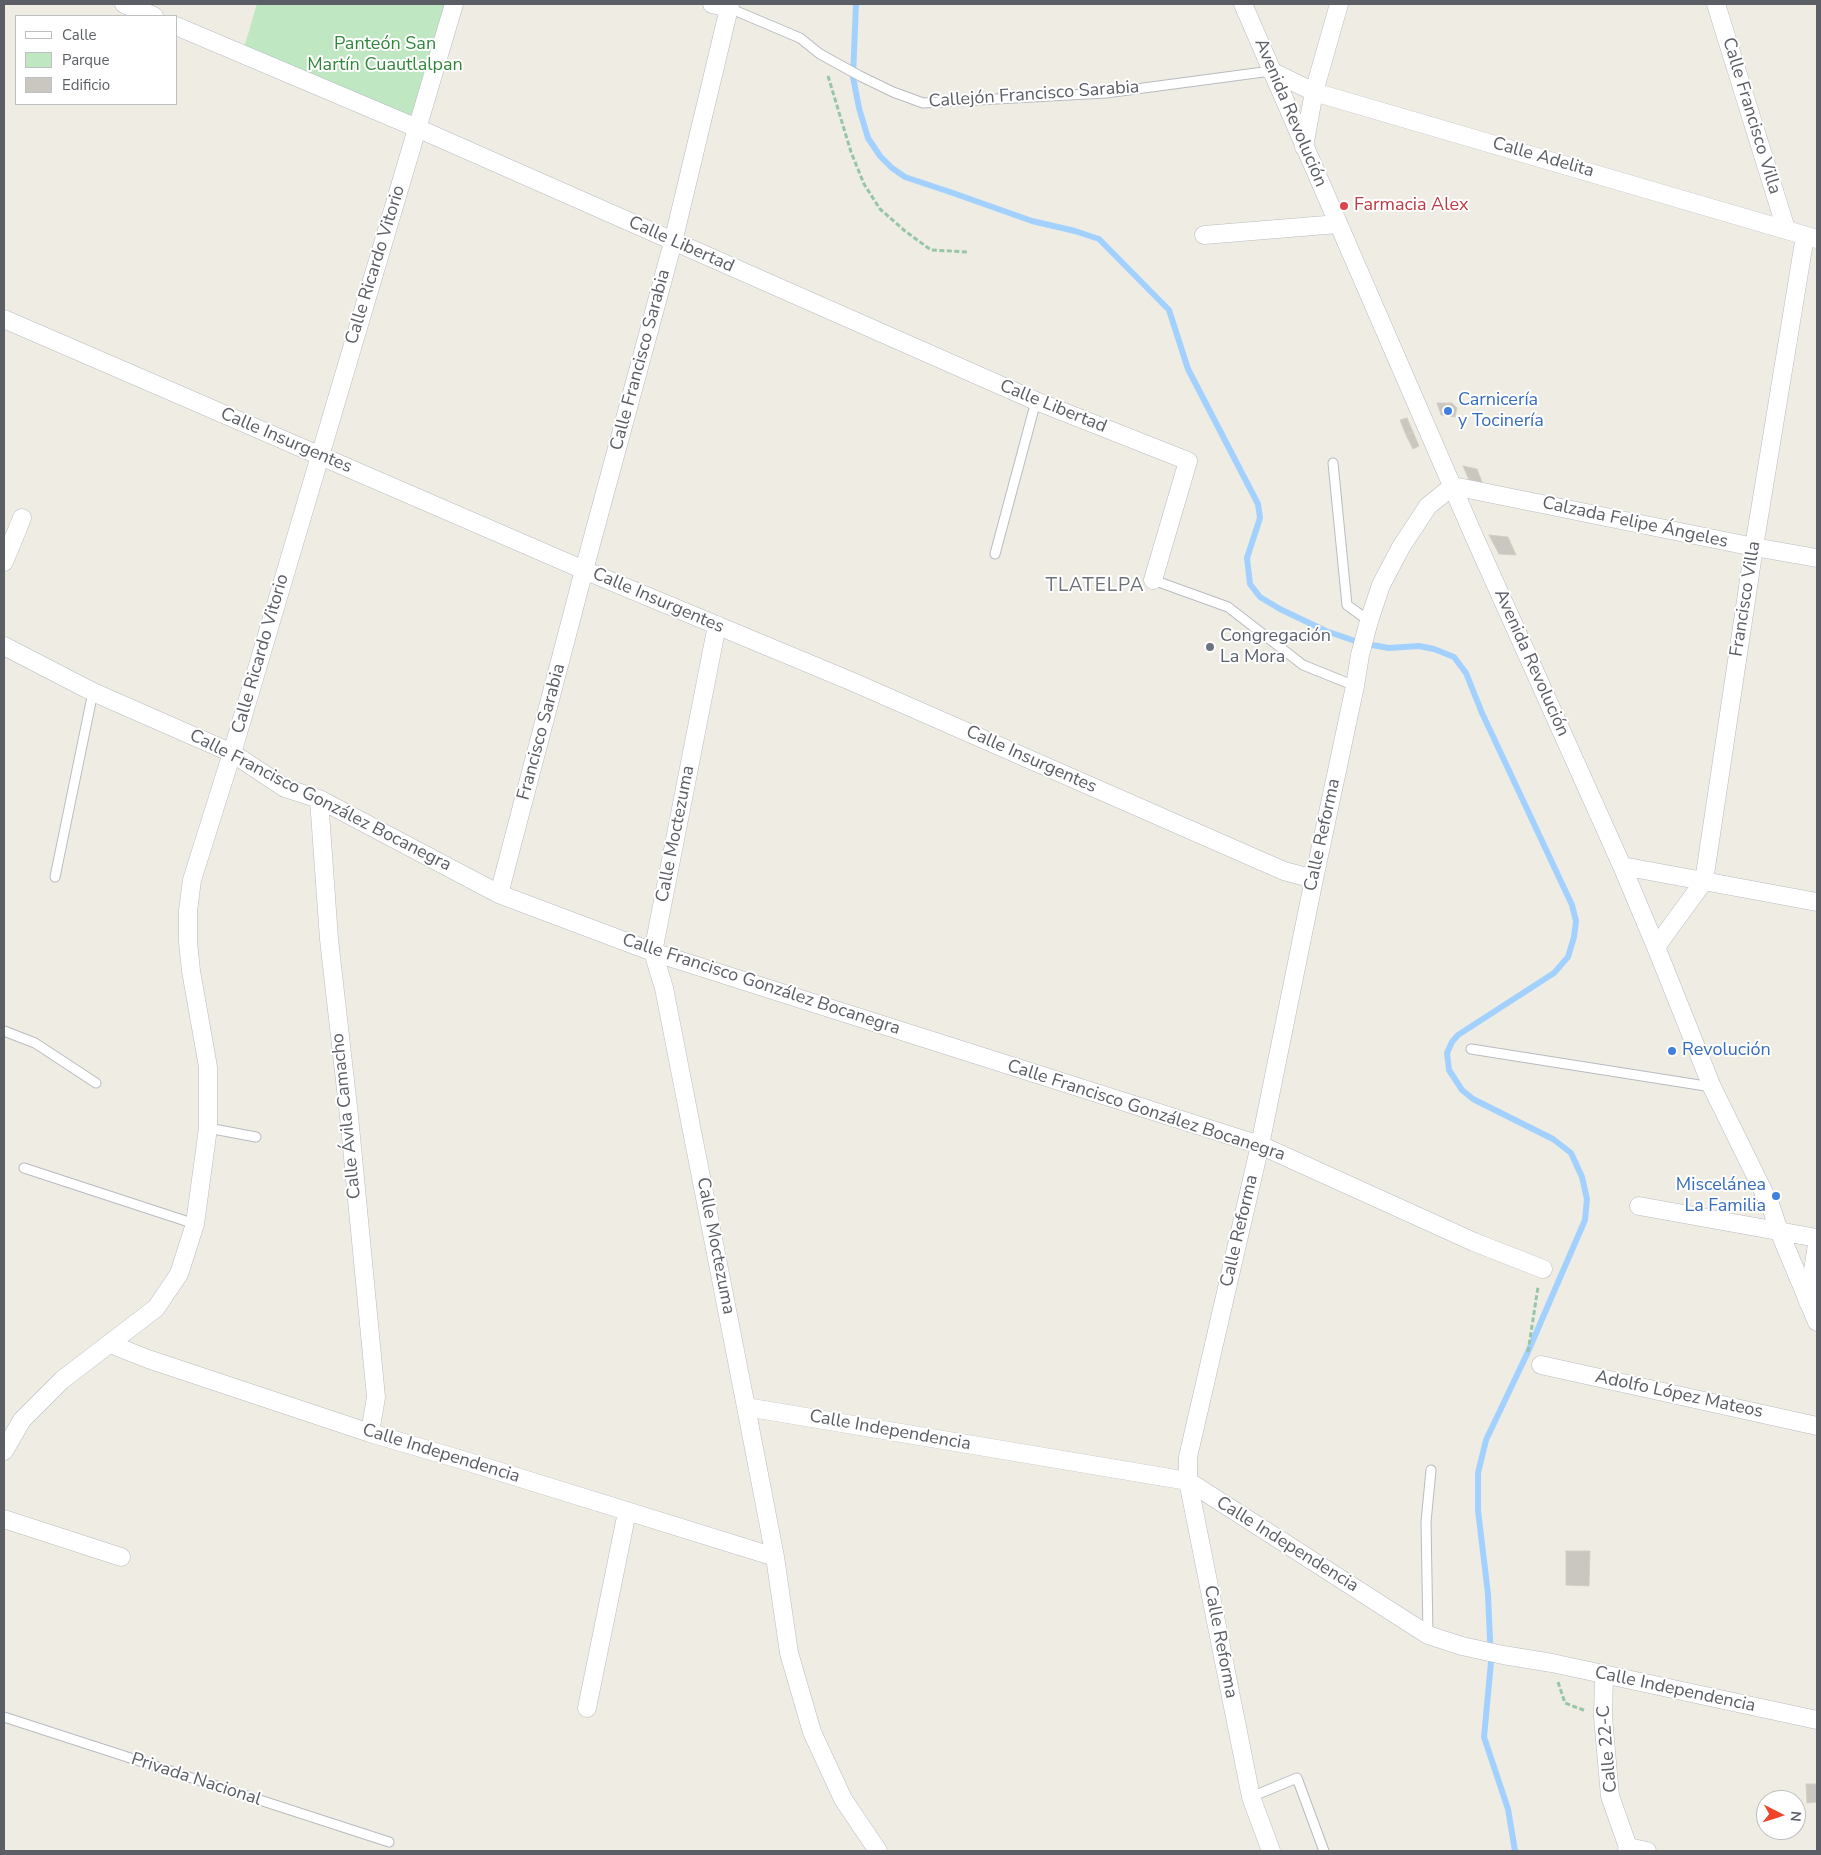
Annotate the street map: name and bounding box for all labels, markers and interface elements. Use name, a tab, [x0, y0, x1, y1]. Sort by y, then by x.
legend	[15, 15, 178, 105]
text: Calle	[62, 25, 97, 45]
park label: Panteón San Martín Cuautlalpan	[307, 34, 463, 76]
street label: Calle Francisco Villa	[1717, 35, 1785, 197]
street label: Avenida Revolución	[1249, 36, 1331, 190]
text: Parque	[62, 50, 110, 70]
text: Edificio	[62, 75, 110, 95]
street label: Callejón Francisco Sarabia	[928, 77, 1140, 113]
street label: Calle Adelita	[1490, 133, 1596, 183]
street label: Calle Ricardo Vitorio	[342, 183, 410, 347]
place label: Farmacia Alex	[1354, 195, 1468, 217]
marker: Farmacia Alex	[1338, 200, 1350, 212]
street label: Calle Libertad	[625, 212, 737, 278]
street label: Calle Francisco Sarabia	[606, 267, 676, 453]
street label: Calle Libertad	[996, 376, 1110, 438]
place label: Carnicería y Tocinería	[1458, 390, 1544, 432]
street label: Calle Insurgentes	[217, 404, 355, 478]
marker: Carnicería y Tocinería	[1442, 405, 1454, 417]
street label: Calzada Felipe Ángeles	[1540, 493, 1730, 553]
street label: Francisco Villa	[1726, 540, 1766, 658]
street label: Calle Insurgentes	[589, 564, 727, 638]
street label: Calle Ricardo Vitorio	[228, 572, 294, 736]
district label: TLATELPA	[1044, 575, 1146, 597]
street label: Avenida Revolución	[1489, 586, 1573, 740]
place label: Congregación La Mora	[1220, 626, 1331, 669]
marker: Congregación La Mora	[1204, 641, 1216, 653]
street label: Francisco Sarabia	[513, 661, 571, 803]
street label: Calle Insurgentes	[962, 721, 1100, 799]
street label: Calle Francisco González Bocanegra	[185, 725, 455, 877]
street label: Calle Moctezuma	[652, 764, 700, 904]
street label: Calle Reforma	[1301, 777, 1345, 893]
street label: Calle Francisco González Bocanegra	[619, 930, 903, 1040]
street label: Calle Ávila Camacho	[328, 1032, 366, 1200]
place label: Revolución	[1682, 1040, 1771, 1062]
marker: Revolución	[1666, 1045, 1678, 1057]
street label: Calle Francisco González Bocanegra	[1004, 1056, 1288, 1166]
street label: Calle Reforma	[1217, 1173, 1263, 1289]
place label: Miscelánea La Familia	[1676, 1175, 1766, 1218]
street label: Calle Moctezuma	[691, 1176, 739, 1316]
marker: Miscelánea La Familia	[1770, 1190, 1782, 1202]
street label: Adolfo López Mateos	[1593, 1367, 1765, 1423]
street label: Calle Independencia	[808, 1406, 972, 1456]
street label: Calle Independencia	[360, 1420, 522, 1488]
street label: Calle Independencia	[1212, 1492, 1362, 1598]
street label: Calle Reforma	[1198, 1584, 1242, 1700]
street label: Calle Independencia	[1593, 1662, 1757, 1718]
street label: Calle 22-C	[1593, 1704, 1623, 1794]
street label: Privada Nacional	[128, 1749, 264, 1811]
north arrow	[1756, 1790, 1806, 1840]
text: N	[1786, 1810, 1805, 1822]

